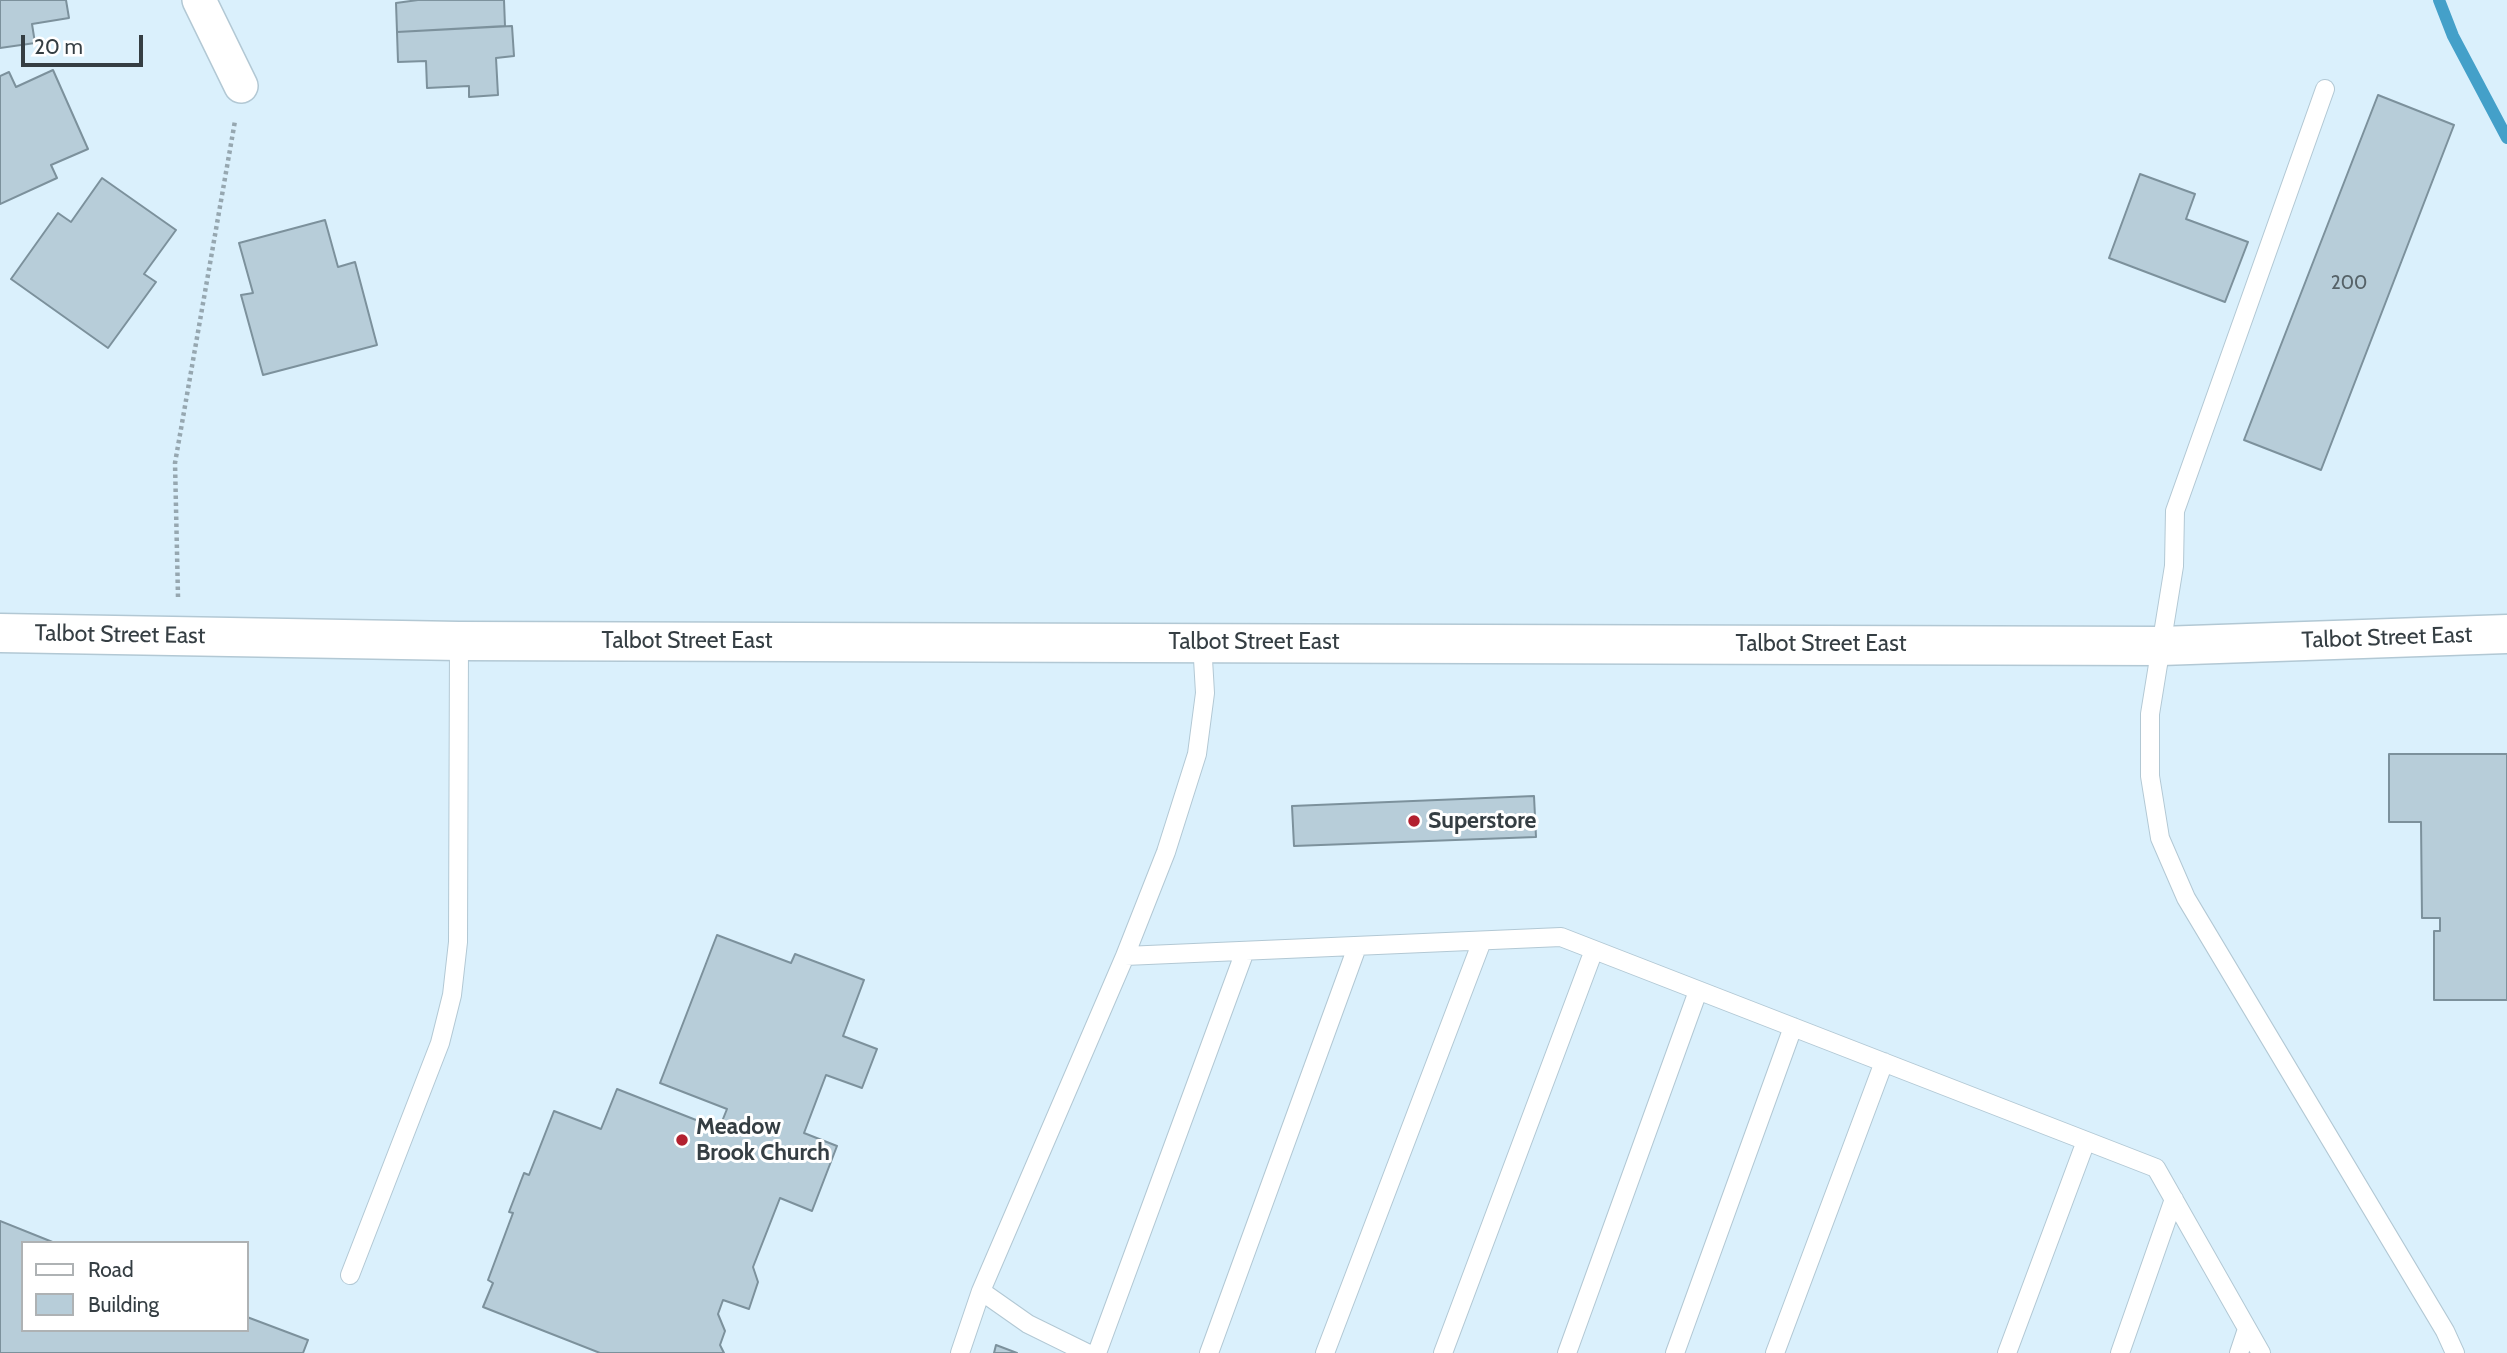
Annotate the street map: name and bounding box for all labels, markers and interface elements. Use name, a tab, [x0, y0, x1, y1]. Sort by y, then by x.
scale bar	[24, 21, 147, 65]
text: 20 m	[34, 34, 83, 59]
house number: 200	[2331, 272, 2367, 294]
street label: Talbot Street East	[34, 620, 206, 650]
street label: Talbot Street East	[2301, 621, 2473, 655]
street label: Talbot Street East	[602, 627, 772, 655]
street label: Talbot Street East	[1169, 628, 1339, 656]
street label: Talbot Street East	[1736, 630, 1906, 658]
place label: Superstore	[1428, 807, 1536, 835]
marker: Superstore	[1406, 813, 1422, 829]
place label: Meadow Brook Church	[696, 1113, 830, 1167]
marker: Meadow Brook Church	[674, 1132, 690, 1148]
legend	[21, 1241, 248, 1332]
text: Road	[88, 1257, 134, 1282]
text: Building	[88, 1292, 159, 1317]

